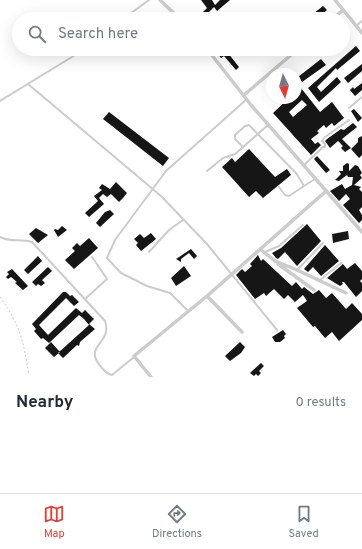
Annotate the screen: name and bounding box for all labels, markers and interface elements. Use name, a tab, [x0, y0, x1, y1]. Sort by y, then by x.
search box	[12, 12, 350, 56]
icon: search	[26, 23, 48, 45]
text: Search here	[58, 25, 138, 44]
north arrow	[266, 68, 302, 104]
text: Nearby	[16, 392, 73, 414]
text: 0 results	[295, 395, 346, 411]
tab: Map	[43, 503, 65, 541]
tab: Directions	[152, 503, 202, 541]
tab: Saved	[288, 503, 319, 541]

